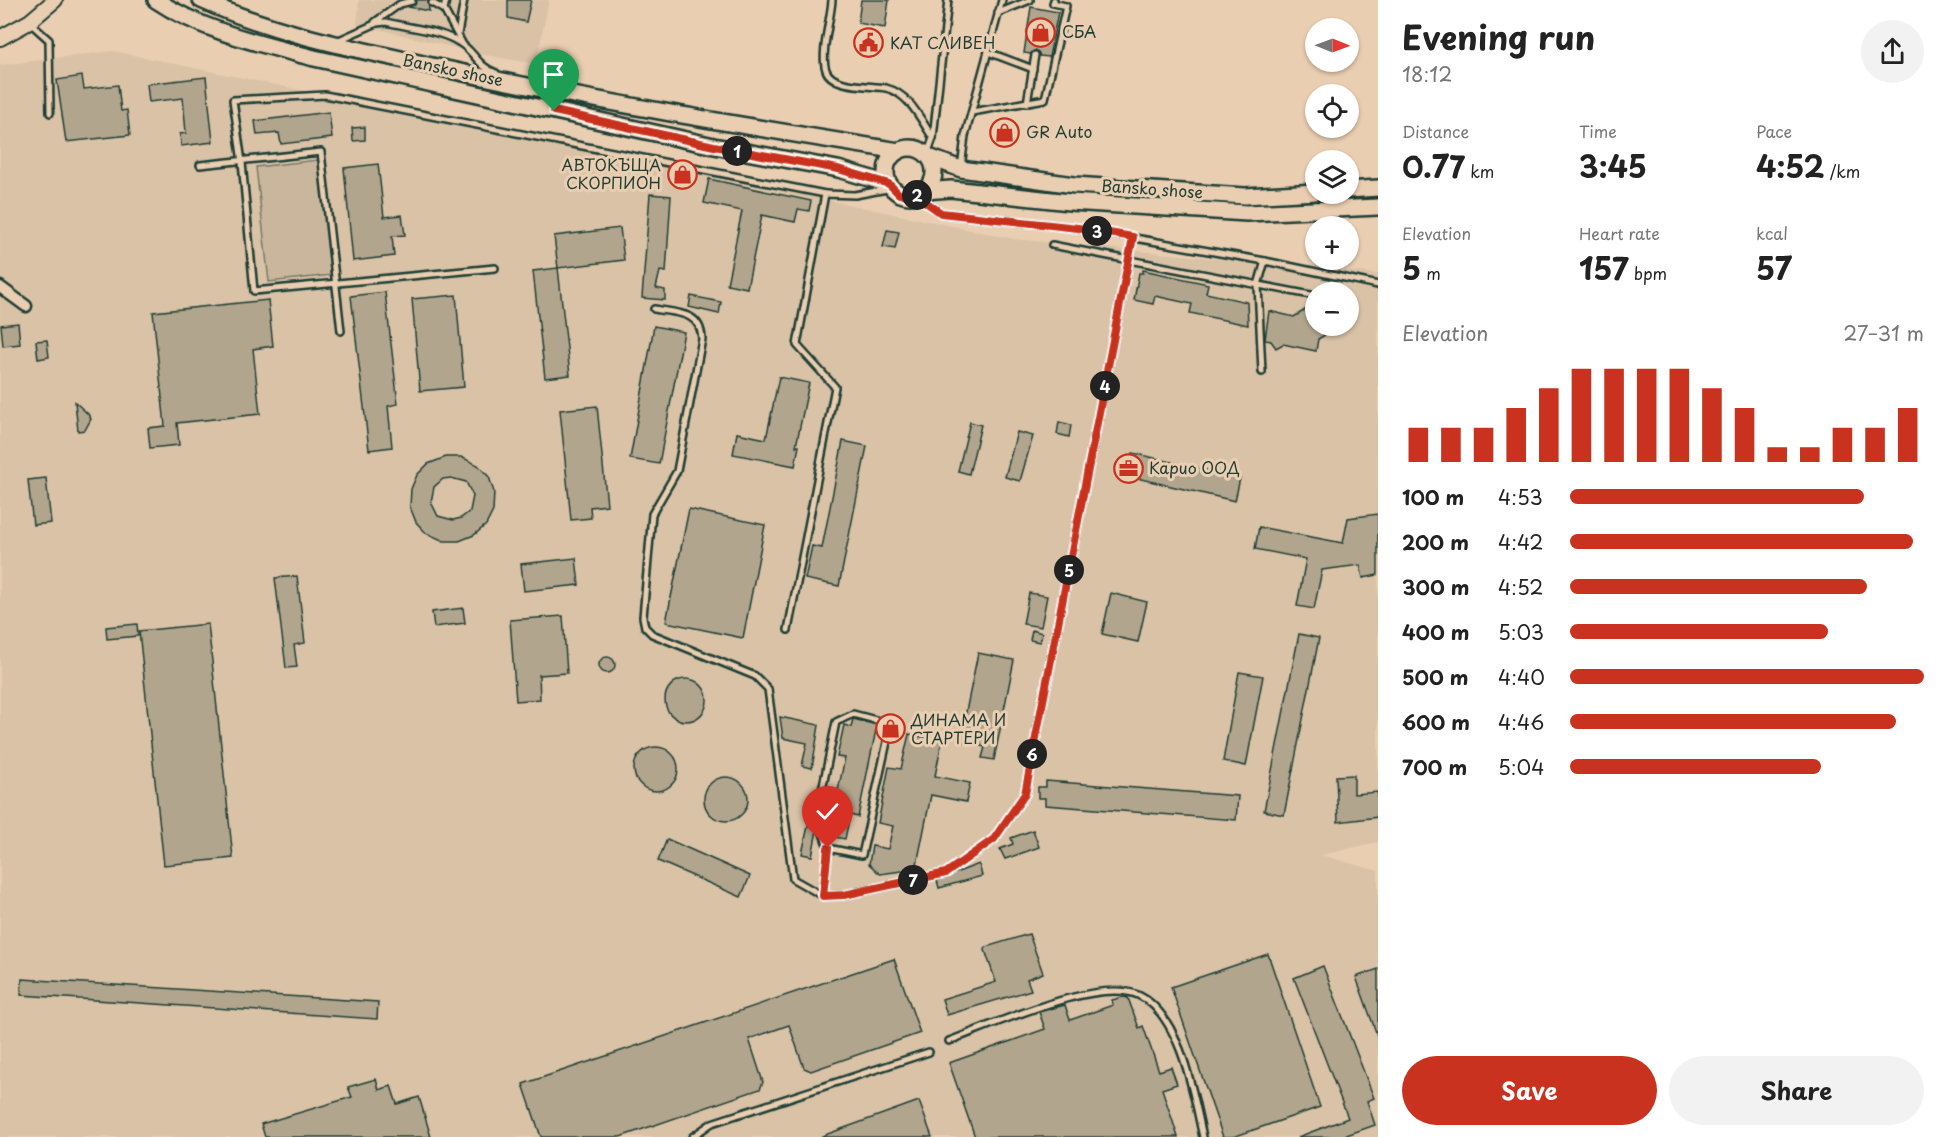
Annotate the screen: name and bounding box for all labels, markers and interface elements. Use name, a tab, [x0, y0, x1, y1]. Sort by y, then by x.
text: Evening run	[1402, 11, 1595, 61]
shop icon: СБА	[1025, 16, 1057, 48]
north arrow	[1305, 18, 1359, 72]
map controls	[1305, 18, 1359, 336]
place label: СБА	[1062, 19, 1096, 43]
button: share	[1861, 20, 1924, 83]
public building icon: КАТ СЛИВЕН	[853, 27, 885, 59]
place label: КАТ СЛИВЕН	[890, 30, 995, 54]
street label: Bansko shose	[401, 47, 506, 91]
pin	[528, 49, 579, 111]
icon: arrive	[537, 58, 570, 91]
text: 18:12	[1402, 59, 1452, 89]
button: locate	[1305, 84, 1359, 138]
shop icon: GR Auto	[989, 116, 1021, 148]
place label: GR Auto	[1026, 119, 1092, 143]
text: Distance	[1402, 119, 1469, 143]
text: Time	[1579, 119, 1617, 143]
text: Pace	[1756, 119, 1792, 143]
pin: 1	[722, 136, 752, 166]
text: 1	[733, 139, 741, 163]
text: 0.77	[1402, 143, 1465, 188]
text: 3:45	[1579, 143, 1647, 188]
text: 4:52	[1756, 143, 1824, 188]
button: layers	[1305, 150, 1359, 204]
place label: АВТОКЪЩА СКОРПИОН	[562, 152, 661, 194]
shop icon: АВТОКЪЩА СКОРПИОН	[666, 158, 698, 190]
text: km	[1465, 159, 1494, 183]
text: /km	[1824, 159, 1860, 183]
street label: Bansko shose	[1100, 172, 1204, 204]
pin: 2	[902, 180, 932, 210]
text: 2	[911, 183, 923, 207]
pin: 3	[1082, 216, 1112, 246]
button: +	[1305, 216, 1359, 270]
text: 3	[1092, 219, 1102, 243]
text: Elevation	[1402, 221, 1471, 245]
text: Heart rate	[1579, 221, 1660, 245]
text: kcal	[1756, 221, 1788, 245]
text: 5	[1402, 245, 1421, 290]
text: 157	[1579, 245, 1629, 290]
text: 57	[1756, 245, 1792, 290]
text: m	[1421, 261, 1441, 285]
text: bpm	[1629, 261, 1667, 285]
button: −	[1305, 282, 1359, 336]
text: Elevation	[1402, 318, 1488, 348]
text: 27–31 m	[1843, 318, 1924, 348]
pin: 4	[1090, 371, 1120, 401]
text: 4	[1100, 374, 1110, 398]
office icon: Карио ООД	[1112, 452, 1144, 484]
place label: Карио ООД	[1149, 455, 1240, 479]
text: 100 m	[1402, 482, 1464, 512]
text: 4:53	[1498, 482, 1543, 512]
text: 200 m	[1402, 527, 1469, 557]
text: 4:42	[1498, 527, 1543, 557]
pin: 5	[1054, 555, 1084, 585]
text: 5	[1064, 558, 1074, 582]
text: 300 m	[1402, 572, 1470, 602]
text: 4:52	[1498, 572, 1543, 602]
text: 400 m	[1402, 617, 1470, 647]
text: 5:03	[1498, 617, 1544, 647]
text: 500 m	[1402, 662, 1469, 692]
text: 4:40	[1498, 662, 1545, 692]
place label: ДИНАМА И СТАРТЕРИ	[910, 707, 1007, 749]
text: 600 m	[1402, 707, 1470, 737]
text: 4:46	[1498, 707, 1544, 737]
shop icon: ДИНАМА И СТАРТЕРИ	[874, 713, 906, 745]
pin: 6	[1017, 739, 1047, 769]
text: 6	[1026, 742, 1038, 766]
text: 700 m	[1402, 752, 1467, 782]
text: 5:04	[1498, 752, 1544, 782]
pin	[802, 786, 853, 848]
icon: check	[811, 795, 844, 828]
pin: 7	[898, 865, 928, 895]
text: 7	[908, 868, 918, 892]
button: Save	[1402, 1056, 1657, 1125]
button: Share	[1669, 1056, 1924, 1125]

